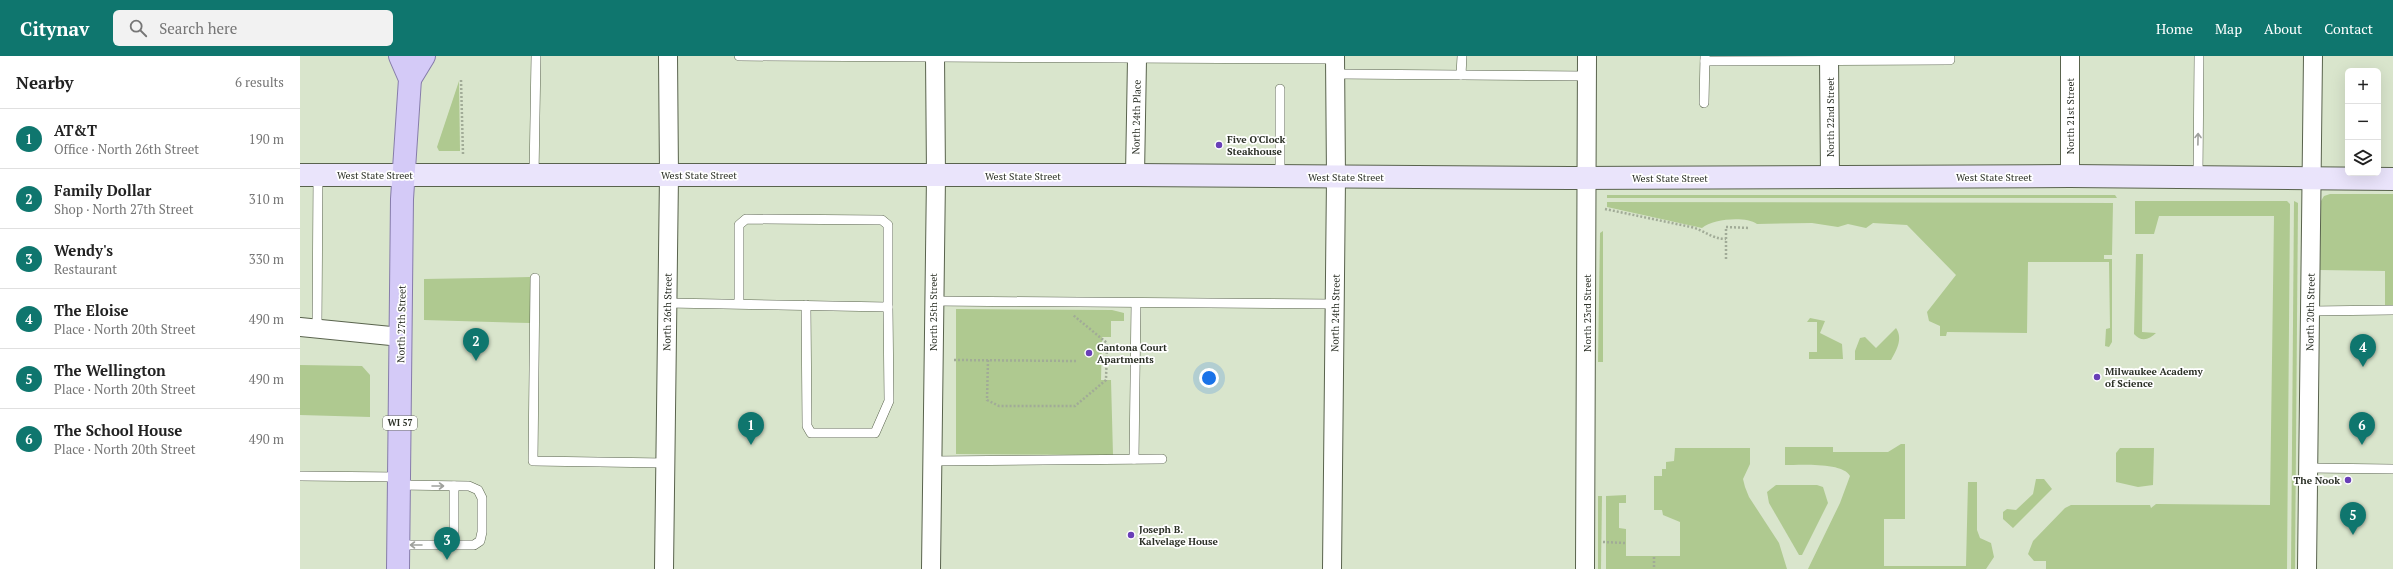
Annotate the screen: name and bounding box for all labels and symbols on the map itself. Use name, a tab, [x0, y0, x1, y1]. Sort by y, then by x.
street label: North 22nd Street	[1824, 77, 1837, 157]
street label: North 21st Street	[2064, 77, 2077, 154]
street label: North 24th Place	[1129, 79, 1144, 155]
place label: Five O'Clock Steakhouse	[1227, 133, 1285, 158]
one-way arrow	[2194, 133, 2202, 146]
marker: Five O'Clock Steakhouse	[1214, 140, 1224, 150]
street label: West State Street	[337, 169, 413, 182]
street label: West State Street	[661, 169, 737, 182]
street label: West State Street	[985, 170, 1061, 183]
street label: West State Street	[1308, 171, 1384, 184]
street label: West State Street	[1956, 171, 2032, 184]
street label: West State Street	[1632, 172, 1708, 185]
street label: North 26th Street	[660, 273, 675, 351]
street label: North 25th Street	[927, 273, 940, 351]
street label: North 20th Street	[2303, 273, 2318, 351]
street label: North 24th Street	[1328, 274, 1343, 352]
street label: North 23rd Street	[1581, 274, 1594, 352]
street label: North 27th Street	[394, 285, 409, 363]
pin: 2	[463, 328, 489, 361]
pin: 4	[2350, 334, 2376, 367]
place label: Cantona Court Apartments	[1097, 341, 1167, 366]
marker: Cantona Court Apartments	[1084, 348, 1094, 358]
place label: Milwaukee Academy of Science	[2105, 365, 2204, 390]
your location	[1199, 368, 1219, 388]
marker: Milwaukee Academy of Science	[2092, 372, 2102, 382]
pin: 1	[738, 412, 764, 445]
pin: 6	[2349, 412, 2375, 445]
road number: WI 57	[383, 416, 417, 430]
place label: The Nook	[2294, 474, 2340, 487]
marker: The Nook	[2343, 475, 2353, 485]
one-way arrow	[431, 482, 444, 489]
pin: 5	[2340, 502, 2366, 535]
place label: Joseph B. Kalvelage House	[1139, 523, 1219, 548]
pin: 3	[434, 527, 460, 560]
marker: Joseph B. Kalvelage House	[1126, 530, 1136, 540]
one-way arrow	[410, 541, 423, 549]

